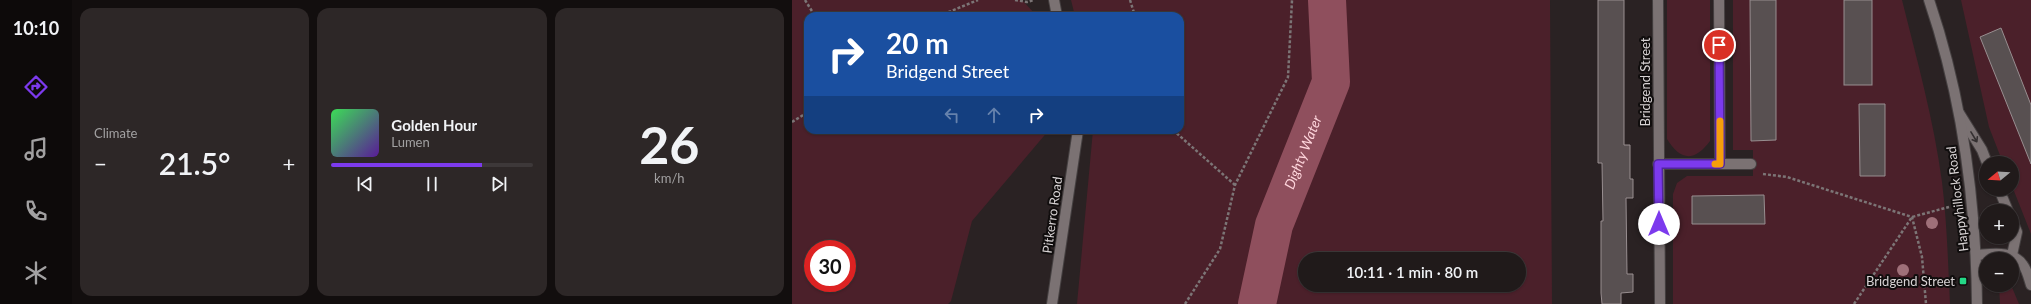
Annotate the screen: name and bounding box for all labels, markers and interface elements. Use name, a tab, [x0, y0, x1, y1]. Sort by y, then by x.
text: 10:10	[13, 17, 59, 39]
text: 20 m	[886, 26, 949, 60]
icon: right	[820, 28, 872, 80]
pin	[1702, 28, 1736, 62]
icon: arrive	[1708, 34, 1730, 56]
street label: Bridgend Street	[1637, 37, 1653, 127]
text: Bridgend Street	[886, 60, 1009, 82]
icon: directions	[22, 73, 50, 101]
icon: left	[941, 104, 963, 126]
icon: ahead	[983, 104, 1005, 126]
icon: right	[1025, 104, 1047, 126]
text: 26	[639, 113, 699, 175]
water label: Dighty Water	[1280, 113, 1325, 191]
text: Golden Hour	[391, 116, 477, 134]
text: Climate	[94, 125, 137, 141]
one-way arrow	[1970, 131, 1978, 143]
text: Lumen	[391, 134, 430, 150]
icon: music	[22, 135, 50, 163]
text: 21.5°	[159, 145, 231, 181]
street label: Happyhillock Road	[1943, 145, 1971, 253]
text: −	[94, 150, 107, 177]
text: +	[283, 150, 295, 177]
north arrow	[1979, 156, 2019, 196]
map controls	[1979, 156, 2019, 292]
text: km/h	[654, 170, 685, 186]
icon: previous	[354, 173, 376, 195]
icon: pause	[421, 173, 443, 195]
icon: next	[488, 173, 510, 195]
street label: Pitkerro Road	[1039, 176, 1065, 254]
icon: phone	[22, 197, 50, 225]
position arrow	[1638, 203, 1680, 245]
button: +	[1979, 204, 2019, 244]
speed limit sign: 30	[804, 240, 856, 292]
button: −	[1979, 252, 2019, 292]
icon: climate	[22, 259, 50, 287]
text: 10:11 · 1 min · 80 m	[1346, 263, 1478, 281]
place label: Bridgend Street	[1866, 273, 1955, 289]
marker: Bridgend Street	[1958, 276, 1968, 286]

